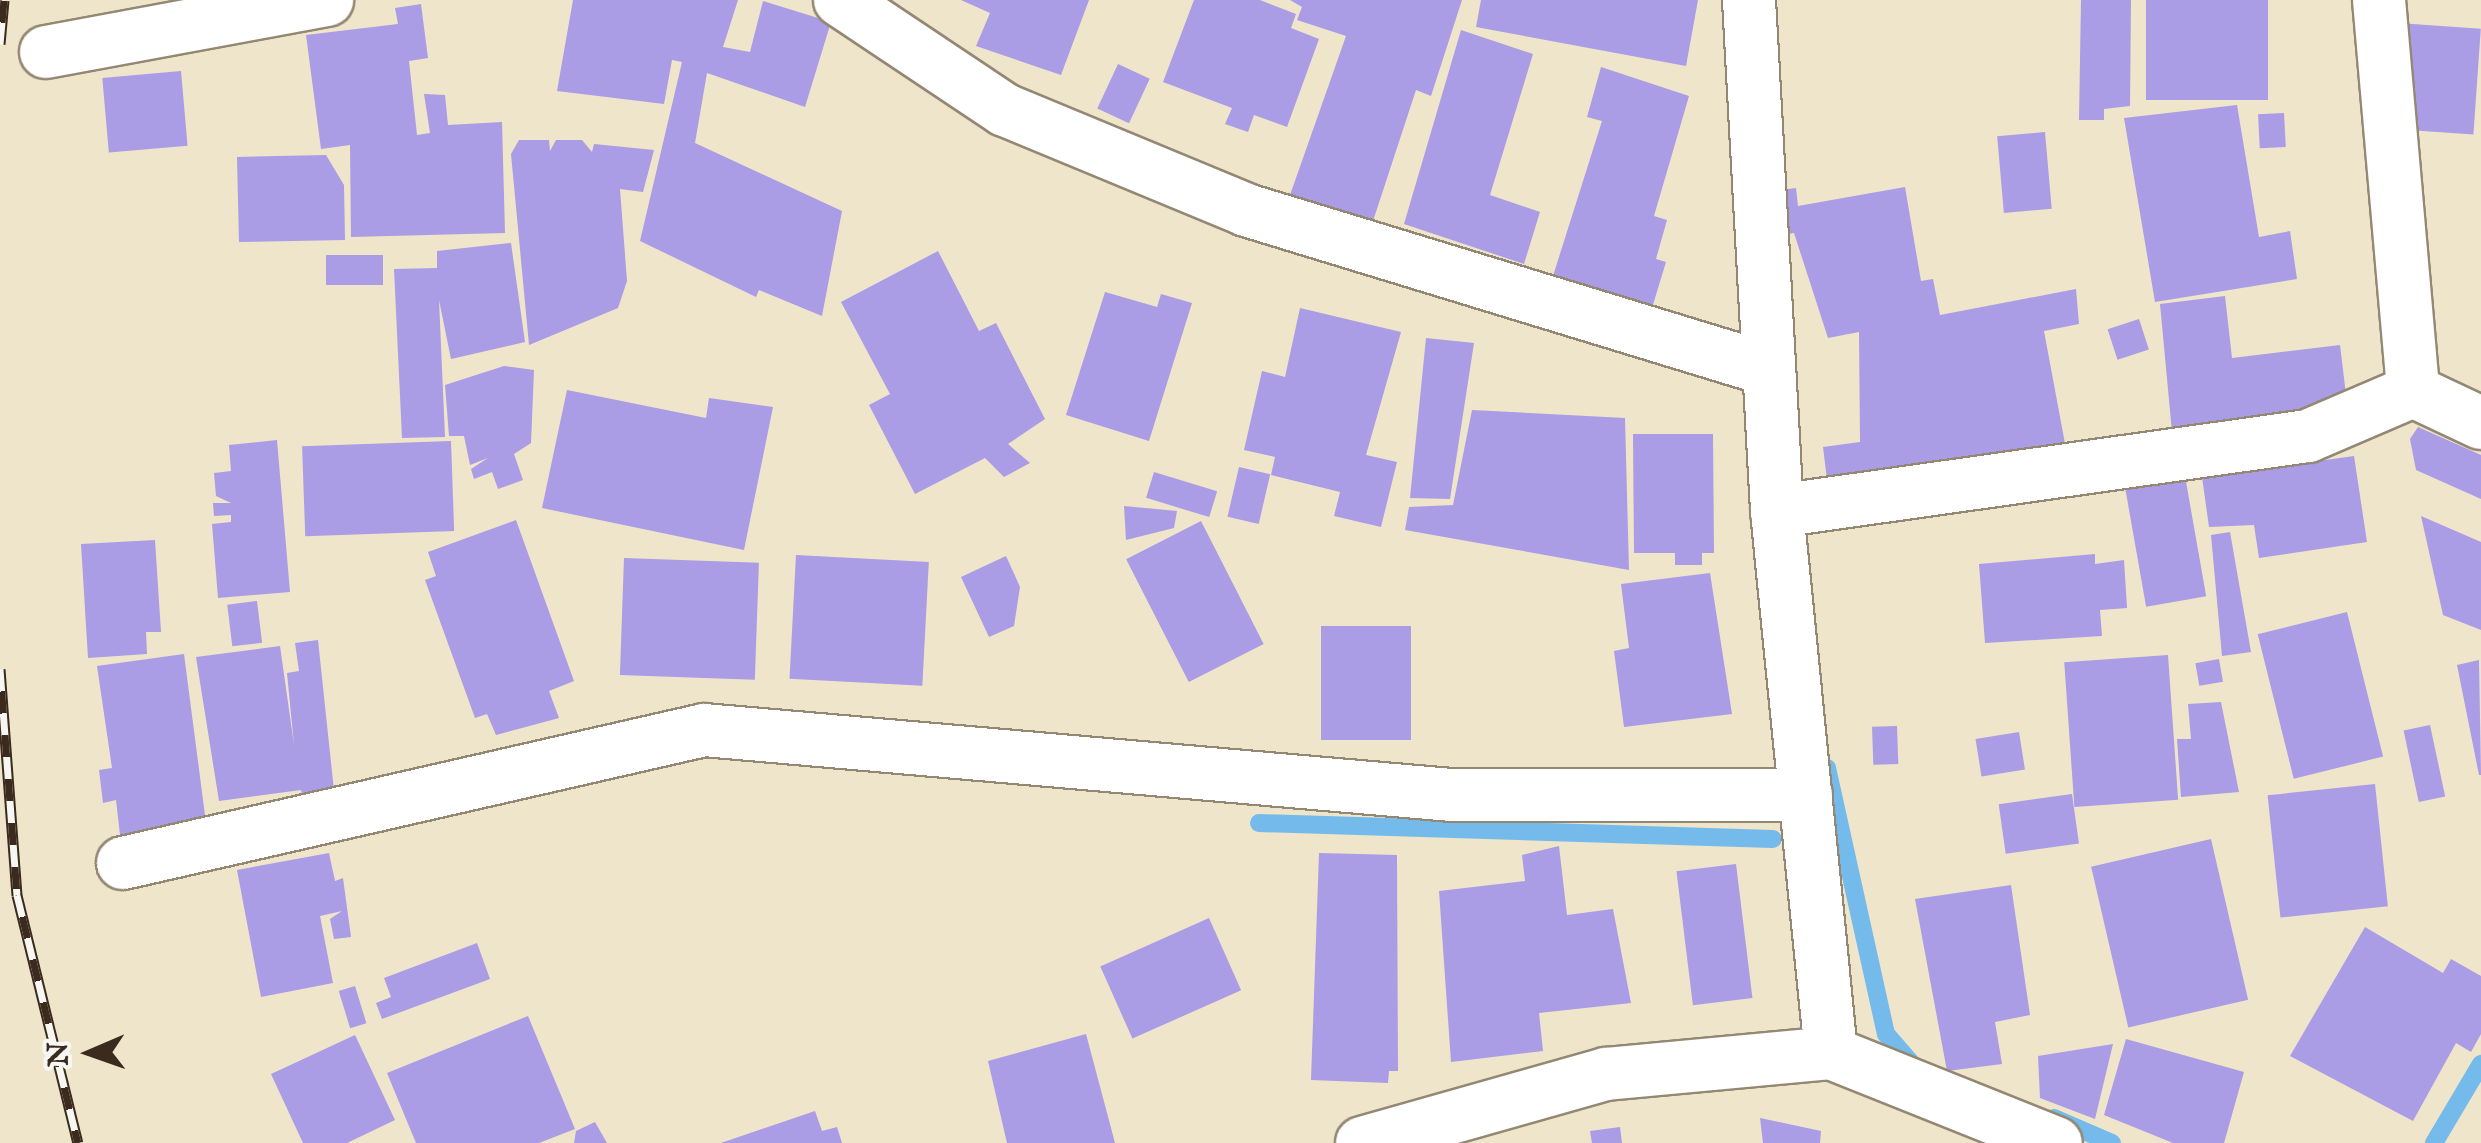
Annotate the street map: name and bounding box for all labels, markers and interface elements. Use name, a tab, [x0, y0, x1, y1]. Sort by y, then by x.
north arrow	[40, 1003, 140, 1103]
text: N	[42, 1041, 77, 1067]

